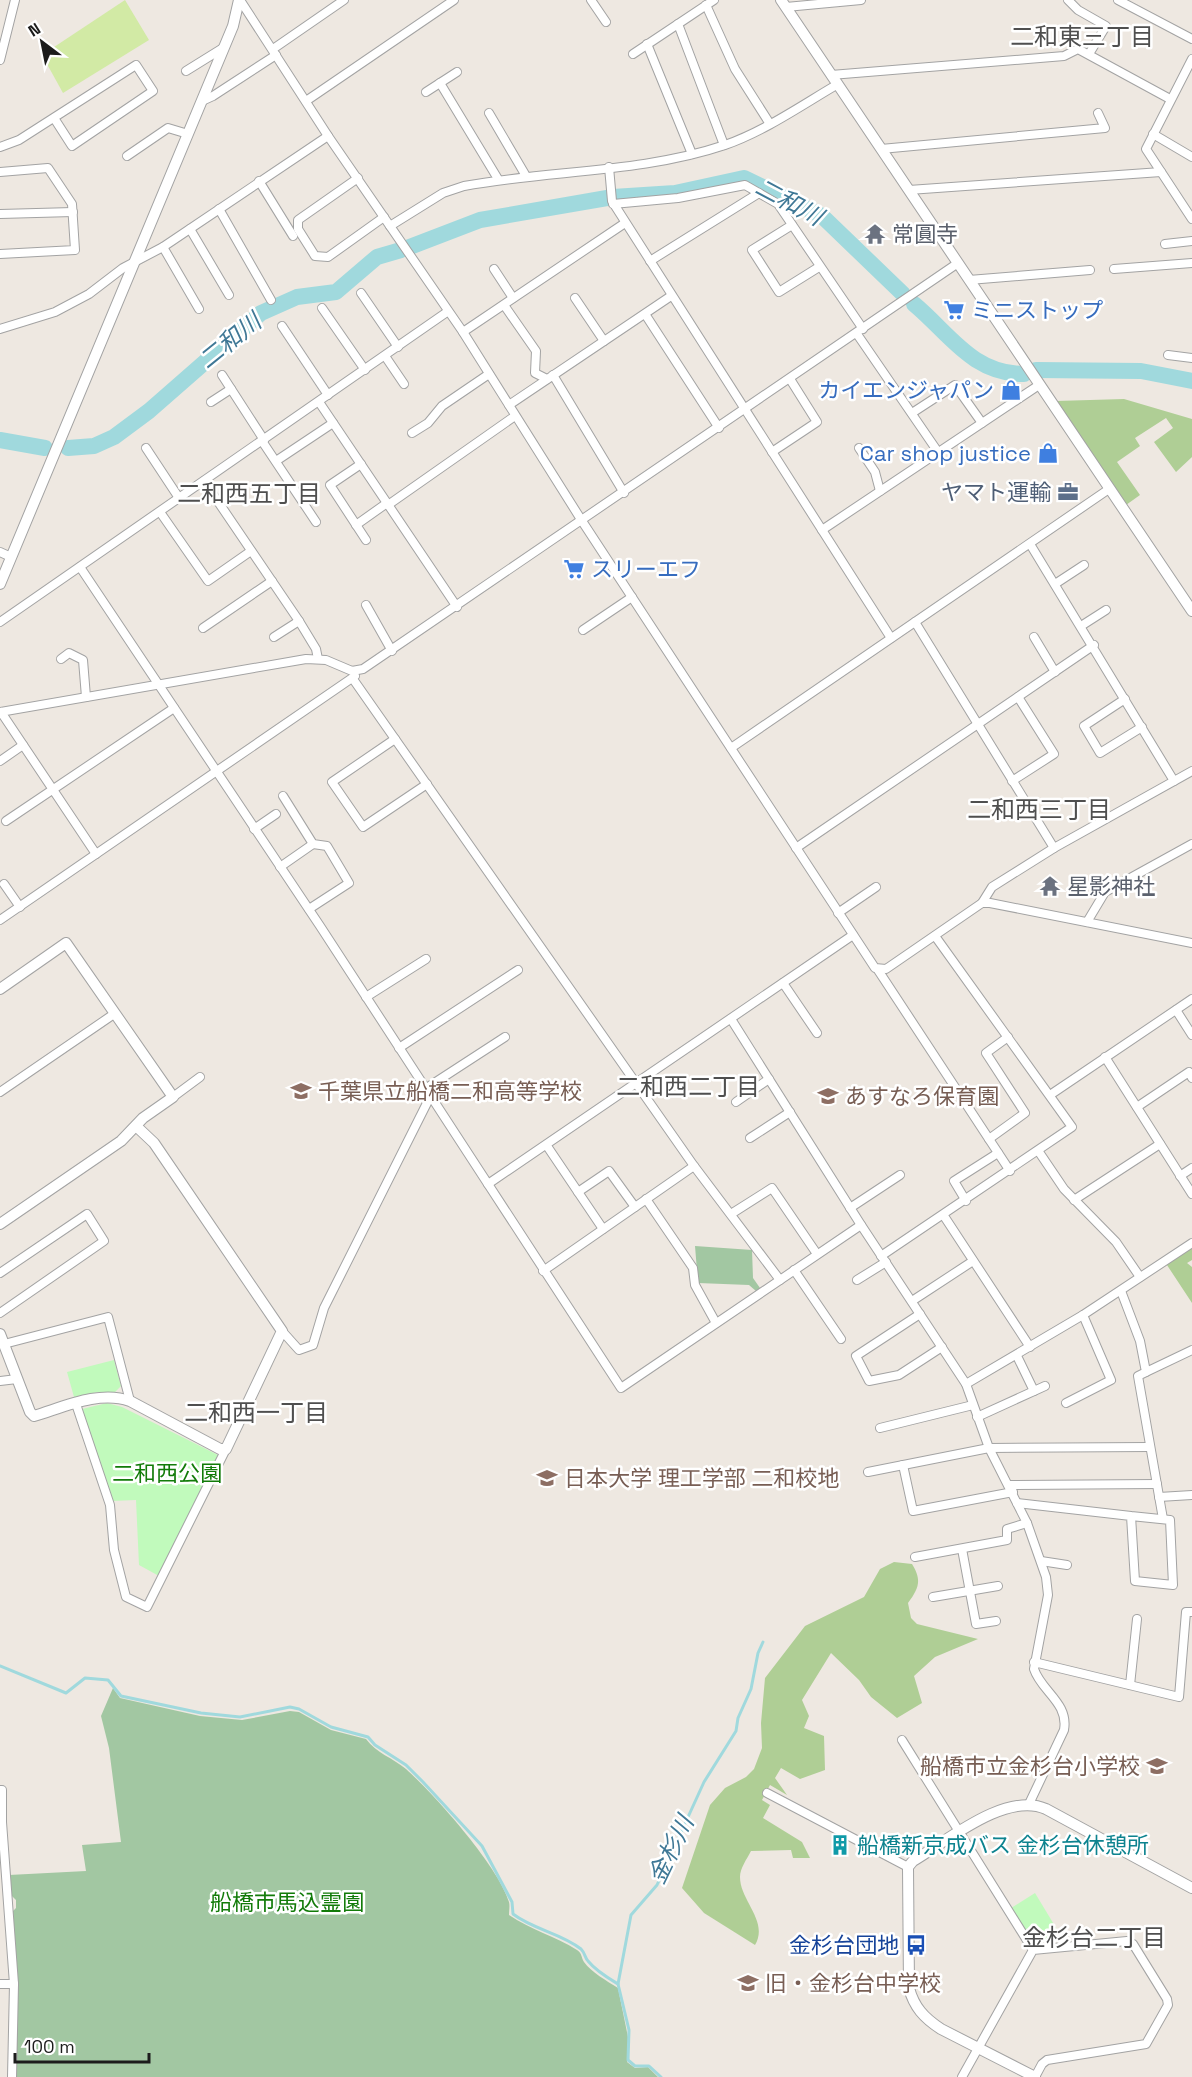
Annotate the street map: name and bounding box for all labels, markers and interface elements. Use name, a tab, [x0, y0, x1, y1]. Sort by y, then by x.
north arrow	[12, 12, 72, 72]
text: N	[24, 18, 44, 41]
district label: 二和東三丁目	[1010, 21, 1154, 52]
water label: 二和川	[750, 171, 831, 234]
place label: 常圓寺	[892, 220, 958, 248]
temple icon: 常圓寺	[863, 222, 887, 246]
place label: ミニストップ	[971, 296, 1103, 324]
supermarket icon: ミニストップ	[942, 298, 966, 322]
water label: 二和川	[192, 304, 270, 375]
place label: カイエンジャパン	[818, 376, 994, 404]
shop icon: カイエンジャパン	[999, 378, 1023, 402]
place label: Car shop justice	[860, 439, 1031, 467]
shop icon: Car shop justice	[1036, 441, 1060, 465]
district label: 二和西五丁目	[177, 478, 321, 509]
place label: ヤマト運輸	[941, 478, 1051, 506]
office icon: ヤマト運輸	[1056, 480, 1080, 504]
place label: スリーエフ	[591, 555, 701, 583]
supermarket icon: スリーエフ	[562, 557, 586, 581]
district label: 二和西三丁目	[967, 794, 1111, 825]
place label: 星影神社	[1067, 872, 1155, 900]
temple icon: 星影神社	[1038, 874, 1062, 898]
district label: 二和西二丁目	[616, 1071, 760, 1102]
place label: 千葉県立船橋二和高等学校	[318, 1077, 582, 1105]
school or university icon: 千葉県立船橋二和高等学校	[289, 1079, 313, 1103]
place label: あすなろ保育園	[845, 1082, 999, 1110]
school or university icon: あすなろ保育園	[816, 1084, 840, 1108]
district label: 二和西一丁目	[184, 1397, 328, 1428]
park label: 二和西公園	[112, 1459, 222, 1487]
place label: 日本大学 理工学部 二和校地	[564, 1464, 839, 1492]
school or university icon: 日本大学 理工学部 二和校地	[535, 1466, 559, 1490]
place label: 船橋市立金杉台小学校	[920, 1752, 1140, 1780]
school or university icon: 船橋市立金杉台小学校	[1145, 1754, 1169, 1778]
water label: 金杉川	[641, 1808, 702, 1889]
place label: 船橋新京成バス 金杉台休憩所	[857, 1831, 1149, 1859]
building icon: 船橋新京成バス 金杉台休憩所	[828, 1833, 852, 1857]
park label: 船橋市馬込霊園	[210, 1888, 364, 1916]
district label: 金杉台二丁目	[1022, 1922, 1166, 1953]
place label: 金杉台団地	[789, 1931, 899, 1959]
bus stop icon: 金杉台団地	[904, 1933, 928, 1957]
place label: 旧・金杉台中学校	[765, 1969, 941, 1997]
school or university icon: 旧・金杉台中学校	[736, 1971, 760, 1995]
scale bar	[15, 2026, 148, 2064]
text: 100 m	[24, 2035, 75, 2058]

